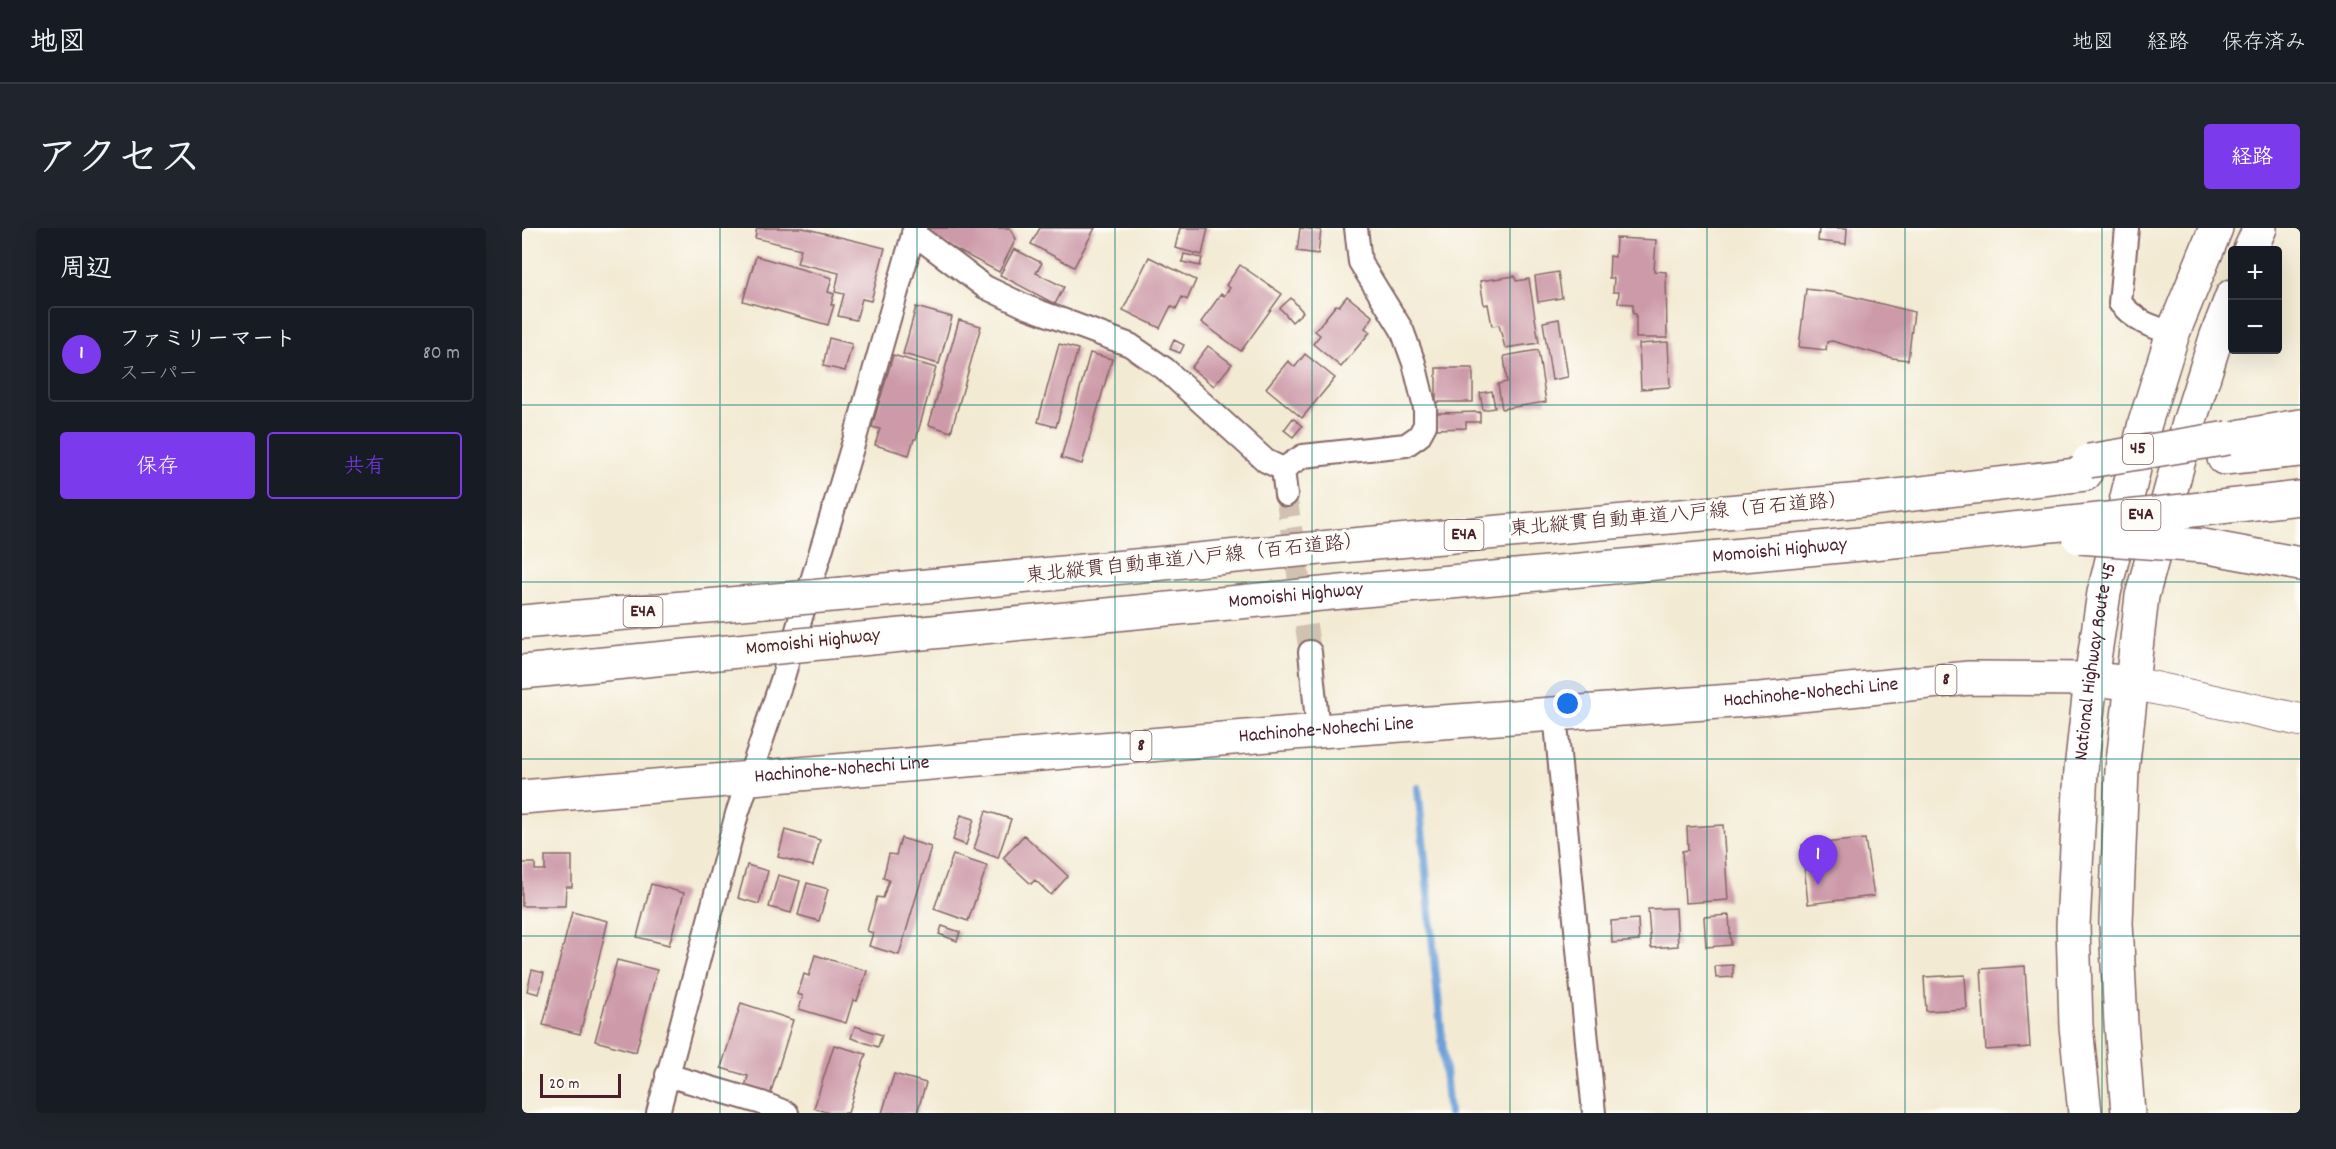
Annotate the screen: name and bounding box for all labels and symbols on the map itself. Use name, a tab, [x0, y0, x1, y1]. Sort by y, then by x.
road number: 45	[2123, 434, 2153, 464]
street label: 東北縦貫自動車道八戸線（百石道路）	[1508, 487, 1850, 545]
road number: E4A	[2122, 500, 2160, 530]
road number: E4A	[1444, 520, 1484, 550]
street label: 東北縦貫自動車道八戸線（百石道路）	[1024, 528, 1366, 592]
street label: Momoishi Highway	[1711, 531, 1849, 572]
street label: National Highway Route 45	[2068, 560, 2125, 762]
street label: Momoishi Highway	[1227, 576, 1365, 617]
road number: E4A	[624, 597, 662, 627]
street label: Momoishi Highway	[744, 622, 882, 664]
road number: 8	[1936, 665, 1956, 695]
street label: Hachinohe-Nohechi Line	[1722, 671, 1900, 716]
your location	[1553, 689, 1582, 718]
street label: Hachinohe-Nohechi Line	[1238, 710, 1415, 752]
road number: 8	[1130, 731, 1152, 761]
street label: Hachinohe-Nohechi Line	[753, 749, 931, 792]
pin: 1	[1798, 836, 1838, 885]
scale bar	[540, 1071, 621, 1098]

